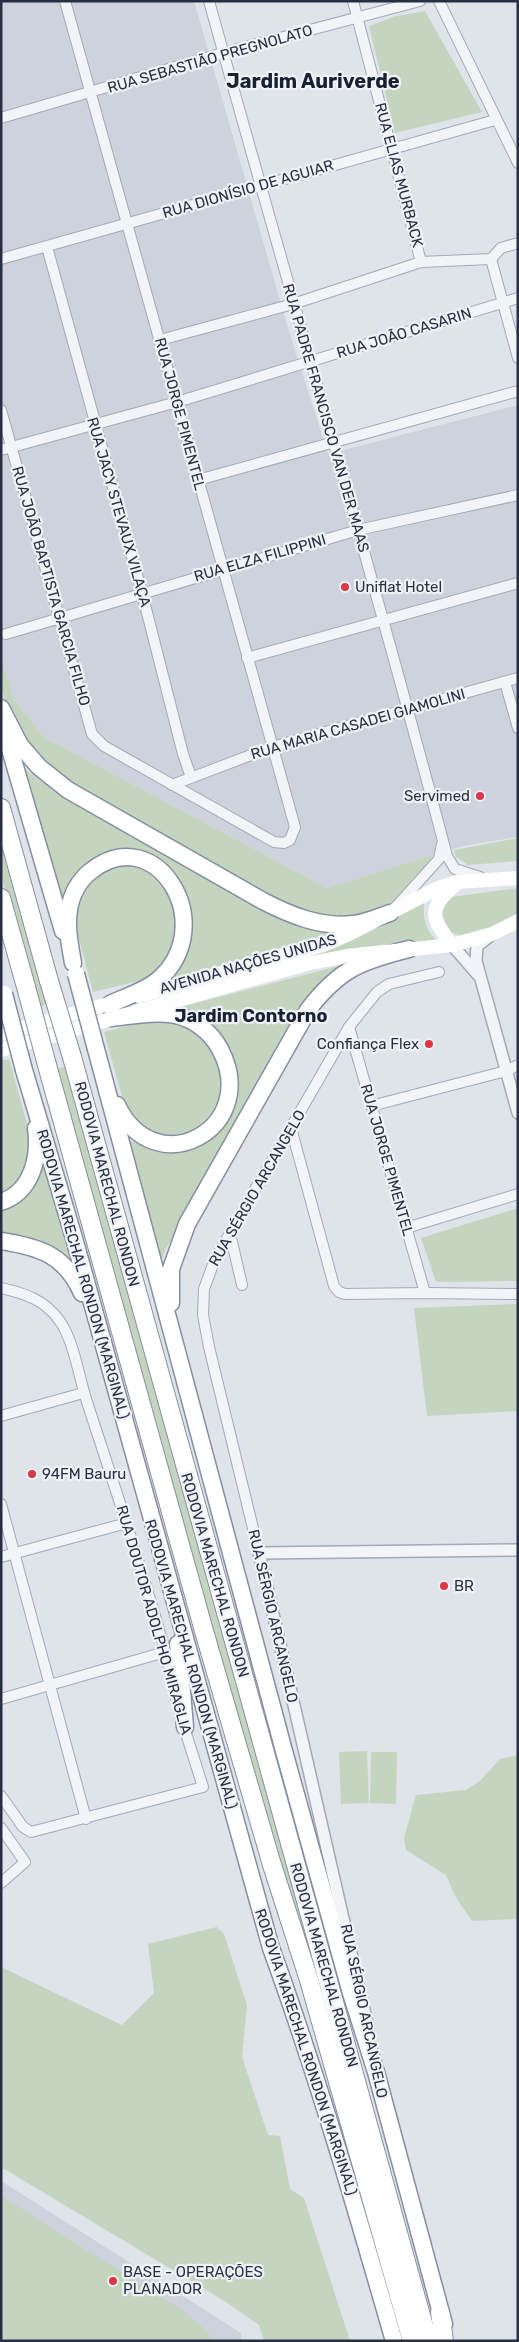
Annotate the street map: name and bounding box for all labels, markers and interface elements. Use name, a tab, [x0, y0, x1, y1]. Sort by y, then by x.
street label: RUA SEBASTIÃO PREGNOLATO	[105, 21, 315, 97]
district label: Jardim Auriverde	[226, 69, 400, 93]
street label: RUA ELIAS MURBACK	[371, 101, 427, 249]
street label: RUA DIONÍSIO DE AGUIAR	[160, 156, 336, 222]
street label: RUA PADRE FRANCISCO VAN DER MAAS	[279, 282, 373, 554]
street label: RUA JOÃO CASARIN	[334, 304, 474, 362]
street label: RUA JORGE PIMENTEL	[151, 336, 209, 493]
street label: RUA JACY STEVAUX VILAÇA	[83, 415, 155, 609]
street label: RUA JOÃO BAPTISTA GARCIA FILHO	[8, 464, 94, 708]
street label: RUA ELZA FILIPPINI	[192, 531, 328, 585]
place label: Uniflat Hotel	[355, 578, 442, 596]
marker: Uniflat Hotel	[339, 581, 351, 593]
street label: RUA MARIA CASADEI GIAMOLINI	[249, 685, 467, 763]
place label: Servimed	[404, 787, 470, 805]
marker: Servimed	[474, 790, 486, 802]
street label: AVENIDA NAÇÕES UNIDAS	[157, 930, 339, 998]
district label: Jardim Contorno	[175, 1005, 327, 1027]
place label: Confiança Flex	[317, 1035, 419, 1053]
marker: Confiança Flex	[423, 1038, 435, 1050]
street label: RODOVIA MARECHAL RONDON	[71, 1079, 143, 1289]
street label: RUA JORGE PIMENTEL	[357, 1082, 417, 1239]
street label: RUA SÉRGIO ARCANGELO	[205, 1107, 309, 1269]
street label: RODOVIA MARECHAL RONDON (MARGINAL)	[33, 1127, 133, 1421]
place label: 94FM Bauru	[42, 1465, 126, 1483]
marker: 94FM Bauru	[26, 1468, 38, 1480]
street label: RODOVIA MARECHAL RONDON	[177, 1471, 253, 1679]
street label: RUA DOUTOR ADOLPHO MIRAGLIA	[113, 1503, 195, 1737]
street label: RODOVIA MARECHAL RONDON (MARGINAL)	[141, 1517, 241, 1811]
street label: RUA SÉRGIO ARCANGELO	[244, 1528, 302, 1704]
place label: BR	[454, 1577, 474, 1595]
marker: BR	[438, 1580, 450, 1592]
street label: RODOVIA MARECHAL RONDON	[286, 1861, 362, 2069]
street label: RODOVIA MARECHAL RONDON (MARGINAL)	[251, 1906, 361, 2198]
street label: RUA SÉRGIO ARCANGELO	[337, 1922, 391, 2100]
place label: BASE - OPERAÇÕES PLANADOR	[123, 2263, 263, 2298]
marker: BASE - OPERAÇÕES PLANADOR	[107, 2275, 119, 2287]

